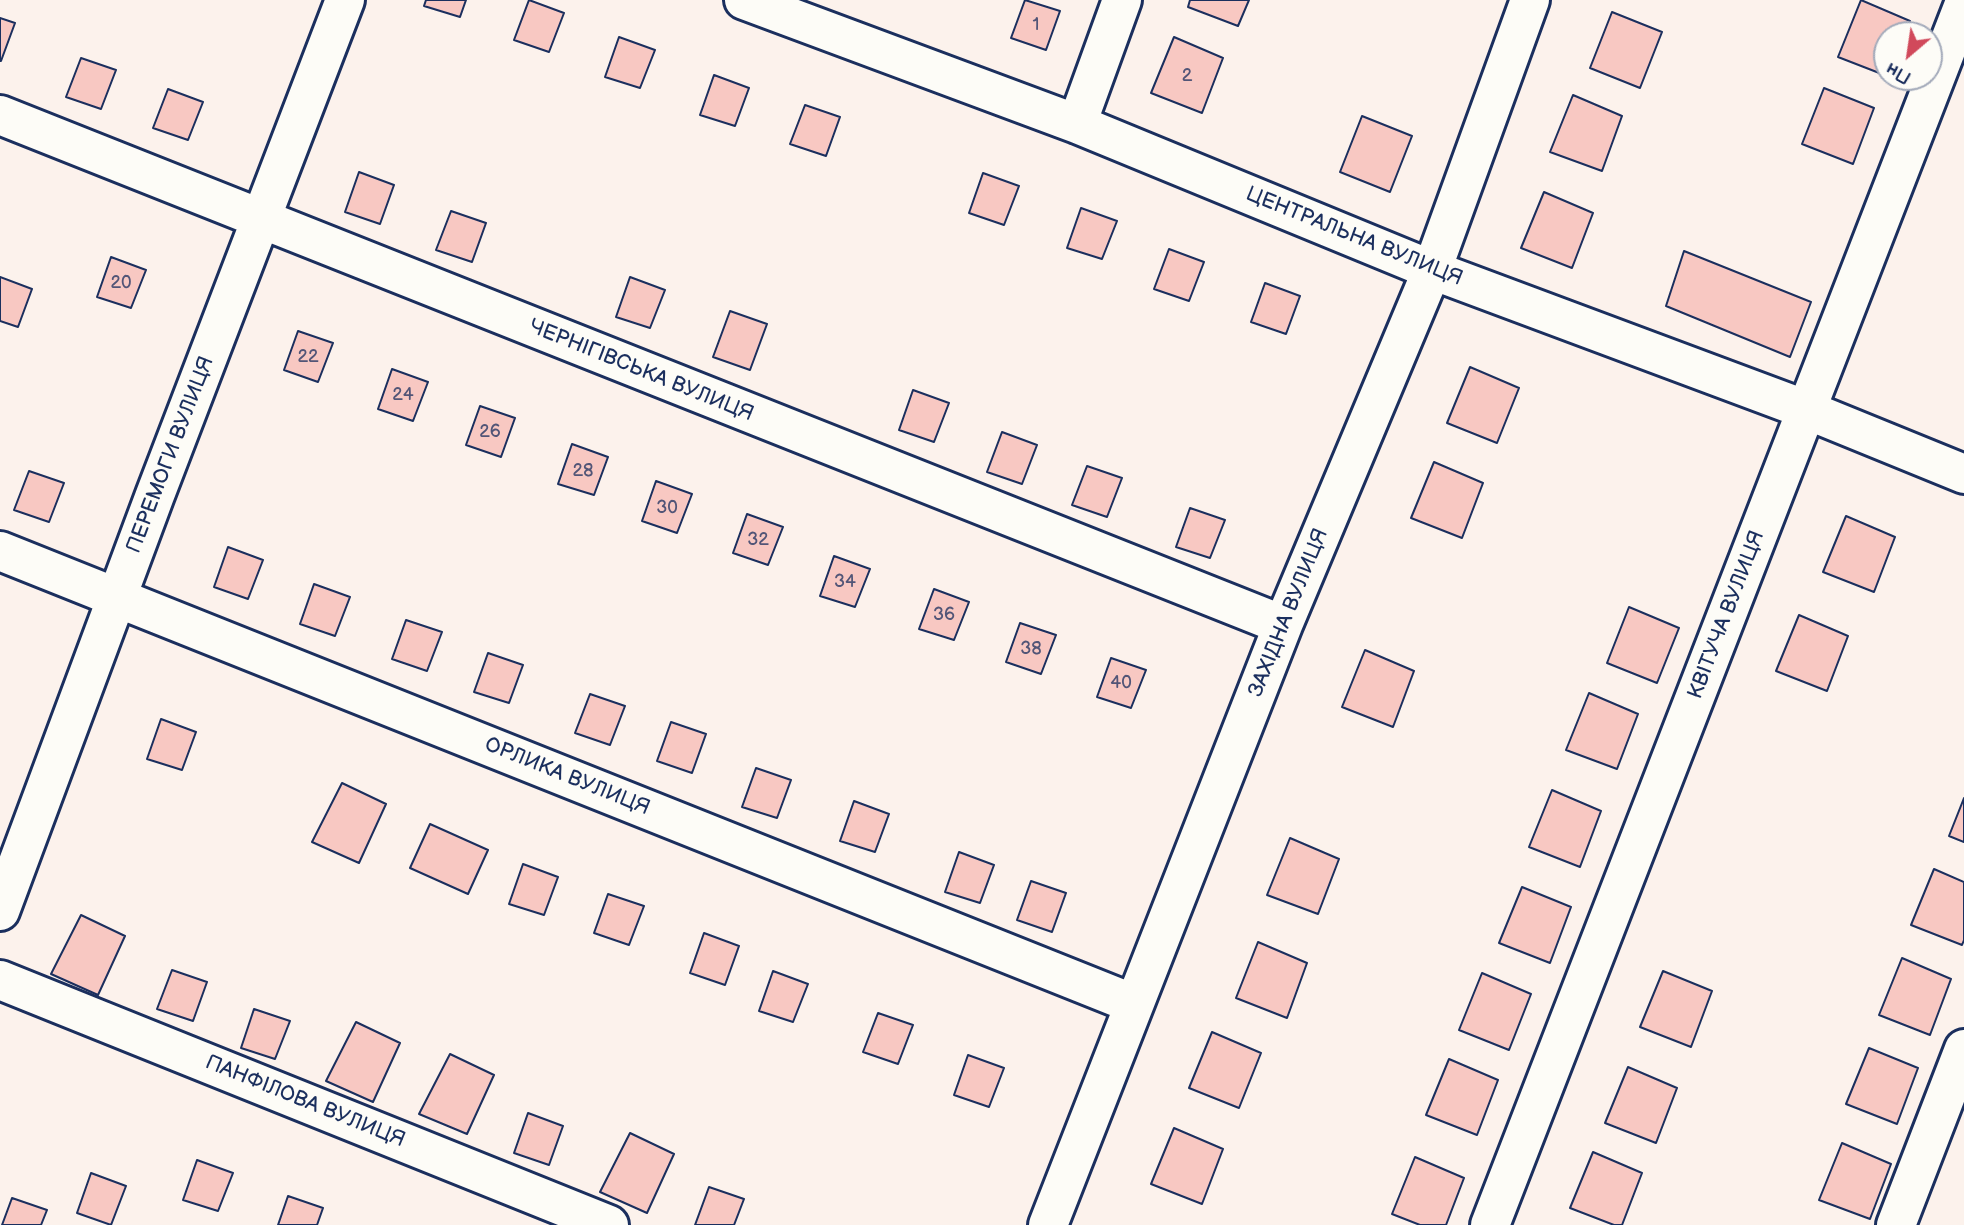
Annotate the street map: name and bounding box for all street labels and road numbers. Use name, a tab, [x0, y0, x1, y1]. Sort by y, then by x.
street label: ЦЕНТРАЛЬНА ВУЛИЦЯ	[1242, 182, 1466, 292]
street label: ЧЕРНІГІВСЬКА ВУЛИЦЯ	[525, 314, 757, 428]
street label: ПЕРЕМОГИ ВУЛИЦЯ	[122, 353, 220, 557]
street label: ЗАХІДНА ВУЛИЦЯ	[1244, 525, 1334, 701]
street label: КВІТУЧА ВУЛИЦЯ	[1683, 527, 1771, 703]
street label: ОРЛИКА ВУЛИЦЯ	[481, 732, 653, 822]
street label: ПАНФІЛОВА ВУЛИЦЯ	[201, 1050, 409, 1154]

